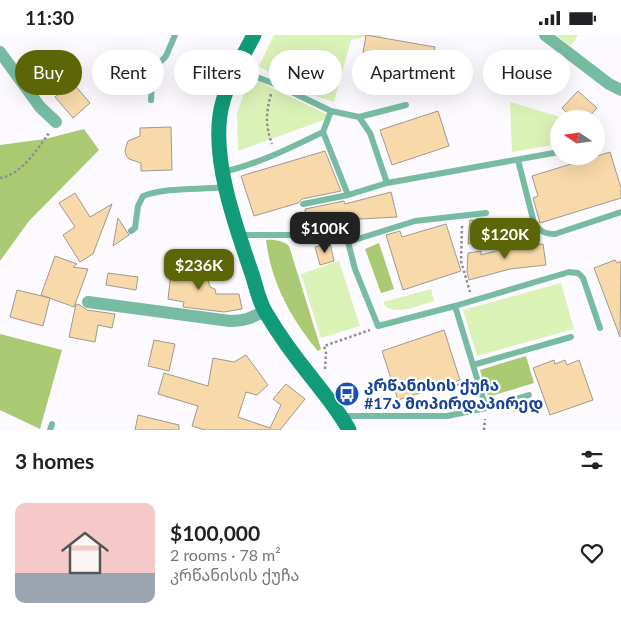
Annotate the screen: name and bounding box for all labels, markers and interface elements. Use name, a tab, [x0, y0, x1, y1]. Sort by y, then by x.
text: 11:30	[25, 6, 74, 29]
chip: Buy	[15, 50, 82, 95]
chip: Rent	[92, 50, 164, 95]
chip: Filters	[174, 50, 259, 95]
chip: New	[269, 50, 342, 95]
chip: Apartment	[352, 50, 473, 95]
chip: House	[483, 50, 570, 95]
north arrow	[550, 110, 605, 165]
map controls	[550, 110, 605, 165]
pin: $100K	[290, 211, 360, 254]
pin: $120K	[470, 217, 540, 260]
text: $100K	[301, 218, 349, 237]
text: $120K	[481, 224, 529, 243]
pin: $236K	[164, 249, 234, 291]
text: $236K	[175, 255, 223, 274]
place label: კრწანისის ქუჩა #17ა მოპირდაპირედ	[364, 375, 543, 414]
bus stop icon: კრწანისის ქუჩა #17ა მოპირდაპირედ	[334, 381, 360, 407]
icon: filters	[578, 446, 606, 474]
text: 3 homes	[15, 448, 94, 473]
text: $100,000	[170, 520, 260, 545]
icon: home	[55, 523, 115, 583]
icon: heart	[578, 539, 606, 567]
text: 2 rooms · 78 m²	[170, 545, 281, 564]
text: კრწანისის ქუჩა	[170, 565, 299, 584]

